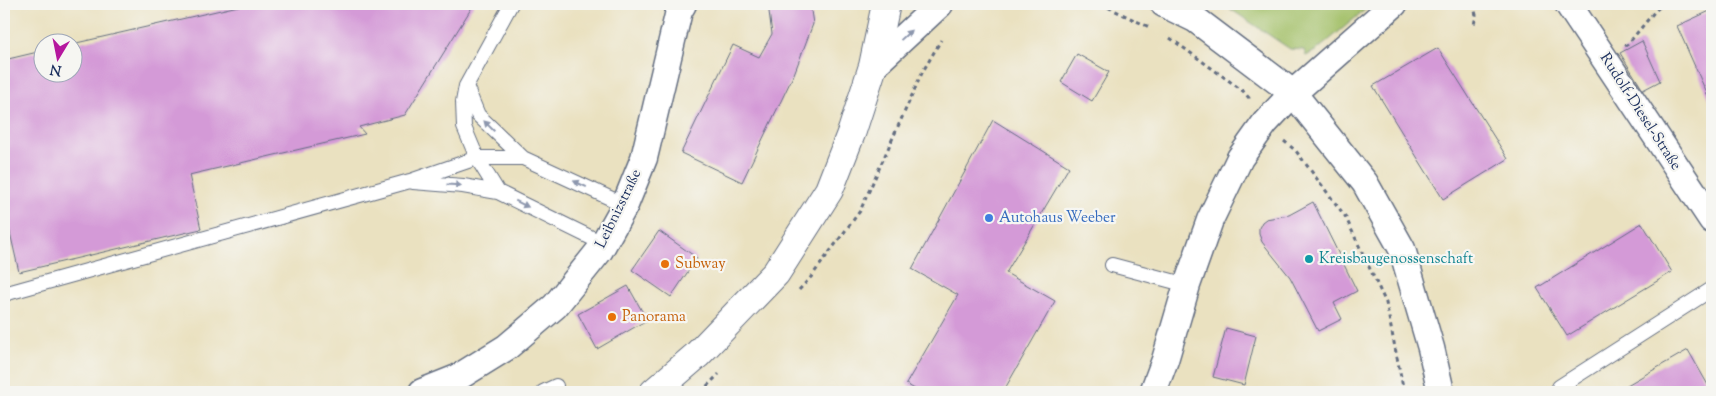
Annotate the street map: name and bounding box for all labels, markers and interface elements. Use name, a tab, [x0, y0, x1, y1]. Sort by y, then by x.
one-way arrow	[900, 29, 912, 41]
north arrow	[32, 32, 82, 82]
street label: Rudolf-Diesel-Straße	[1594, 49, 1686, 175]
text: N	[49, 58, 63, 80]
one-way arrow	[483, 120, 495, 132]
street label: Leibnizstraße	[591, 166, 647, 252]
one-way arrow	[573, 180, 587, 188]
one-way arrow	[446, 182, 462, 190]
one-way arrow	[515, 200, 529, 208]
place label: Autohaus Weeber	[999, 208, 1116, 229]
marker: Autohaus Weeber	[983, 212, 995, 224]
place label: Kreisbaugenossenschaft	[1319, 249, 1473, 270]
marker: Kreisbaugenossenschaft	[1303, 253, 1315, 265]
place label: Subway	[675, 254, 726, 275]
marker: Subway	[659, 258, 671, 270]
place label: Panorama	[622, 307, 686, 328]
marker: Panorama	[606, 311, 618, 323]

